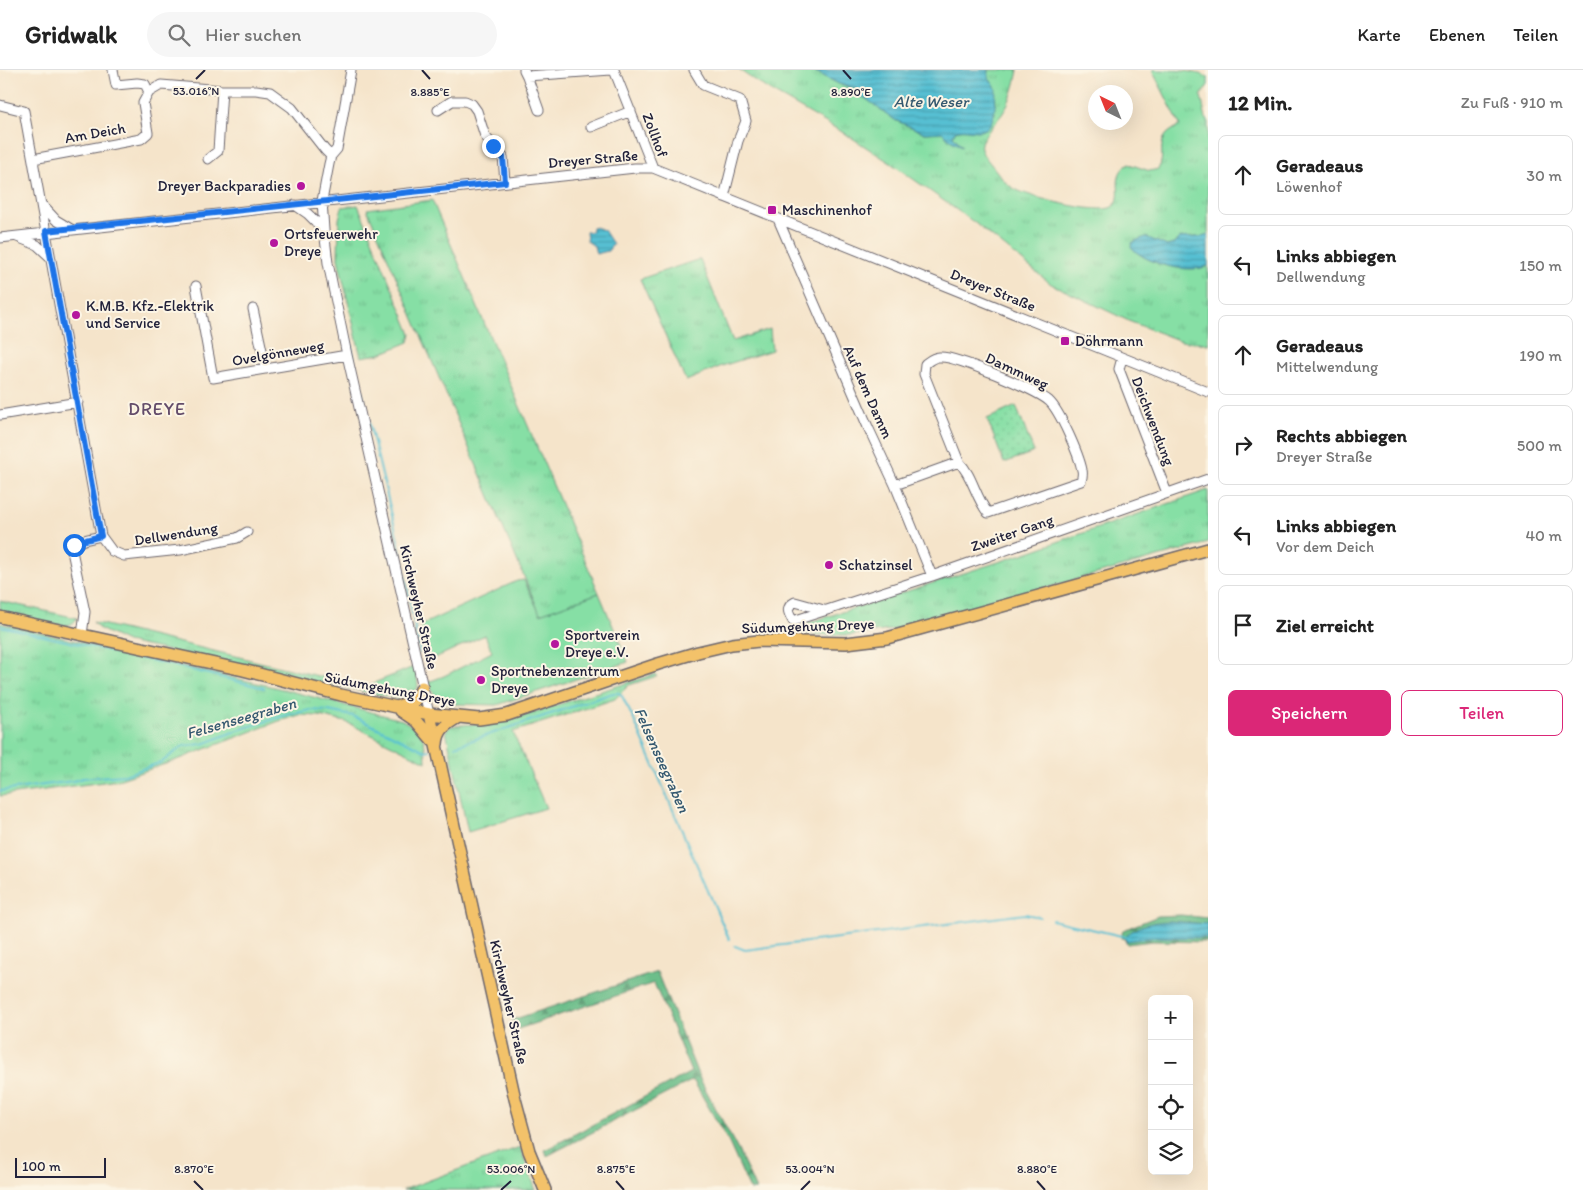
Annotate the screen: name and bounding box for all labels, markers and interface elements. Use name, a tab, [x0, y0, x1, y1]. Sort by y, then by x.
search box	[147, 12, 497, 57]
text: Gridwalk	[25, 20, 117, 49]
icon: search	[165, 21, 193, 49]
text: Hier suchen	[205, 23, 301, 46]
text: Karte	[1358, 24, 1401, 46]
text: Ebenen	[1429, 24, 1485, 46]
text: Teilen	[1513, 24, 1558, 46]
text: 53.016°N	[173, 84, 219, 98]
text: 8.885°E	[410, 85, 450, 99]
text: 8.890°E	[831, 85, 871, 99]
north arrow	[1088, 85, 1133, 130]
text: 12 Min.	[1228, 90, 1292, 115]
water label: Alte Weser	[894, 92, 970, 111]
text: Zu Fuß · 910 m	[1461, 93, 1563, 112]
street label: Zollhof	[638, 110, 672, 160]
street label: Am Deich	[63, 119, 127, 147]
route end	[482, 135, 505, 158]
street label: Dreyer Straße	[547, 146, 639, 172]
text: Geradeaus	[1276, 154, 1363, 177]
icon: ahead	[1229, 161, 1257, 189]
text: 30 m	[1526, 166, 1562, 185]
place label: Dreyer Backparadies	[157, 177, 291, 195]
text: Löwenhof	[1276, 177, 1342, 196]
marker: Dreyer Backparadies	[295, 180, 307, 192]
place label: Maschinenhof	[782, 201, 872, 219]
marker: Maschinenhof	[766, 204, 778, 216]
place label: Ortsfeuerwehr Dreye	[284, 225, 378, 260]
marker: Ortsfeuerwehr Dreye	[268, 237, 280, 249]
text: Links abbiegen	[1276, 244, 1396, 267]
icon: left	[1229, 251, 1257, 279]
text: 150 m	[1519, 256, 1562, 275]
street label: Dreyer Straße	[948, 265, 1038, 315]
text: Dellwendung	[1276, 267, 1366, 286]
place label: K.M.B. Kfz.-Elektrik und Service	[86, 297, 214, 332]
marker: K.M.B. Kfz.-Elektrik und Service	[70, 309, 82, 321]
place label: Döhrmann	[1075, 332, 1143, 350]
text: Geradeaus	[1276, 334, 1363, 357]
marker: Döhrmann	[1059, 335, 1071, 347]
street label: Ovelgönneweg	[230, 336, 326, 370]
icon: ahead	[1229, 341, 1257, 369]
street label: Auf dem Damm	[839, 343, 897, 441]
text: 190 m	[1519, 346, 1562, 365]
street label: Dammweg	[983, 349, 1052, 394]
text: Mittelwendung	[1276, 357, 1378, 376]
street label: Deichwendung	[1128, 374, 1178, 468]
district label: DREYE	[128, 398, 186, 420]
text: Rechts abbiegen	[1276, 424, 1407, 447]
icon: right	[1229, 431, 1257, 459]
text: 500 m	[1517, 436, 1562, 455]
text: Dreyer Straße	[1276, 447, 1372, 466]
street label: Zweiter Gang	[968, 510, 1056, 556]
text: Links abbiegen	[1276, 514, 1396, 537]
street label: Dellwendung	[133, 518, 219, 549]
icon: left	[1229, 521, 1257, 549]
text: 40 m	[1525, 526, 1562, 545]
route start	[63, 534, 86, 557]
text: Vor dem Deich	[1276, 537, 1374, 556]
street label: Kirchweyher Straße	[396, 543, 442, 671]
place label: Schatzinsel	[839, 556, 913, 574]
marker: Schatzinsel	[823, 559, 835, 571]
icon: arrive	[1229, 611, 1257, 639]
text: Ziel erreicht	[1276, 614, 1374, 637]
street label: Südumgehung Dreye	[741, 615, 875, 637]
place label: Sportverein Dreye e.V.	[565, 626, 640, 661]
marker: Sportverein Dreye e.V.	[549, 638, 561, 650]
place label: Sportnebenzentrum Dreye	[491, 662, 619, 697]
street label: Südumgehung Dreye	[323, 667, 457, 711]
marker: Sportnebenzentrum Dreye	[475, 674, 487, 686]
button: Speichern	[1228, 690, 1391, 736]
button: Teilen	[1401, 690, 1563, 736]
water label: Felsenseegraben	[184, 693, 298, 743]
water label: Felsenseegraben	[630, 705, 694, 816]
street label: Kirchweyher Straße	[486, 938, 532, 1066]
map controls	[1148, 995, 1193, 1175]
button: +	[1148, 995, 1193, 1040]
button: −	[1148, 1040, 1193, 1085]
button: locate	[1148, 1085, 1193, 1130]
button: layers	[1148, 1130, 1193, 1175]
scale bar	[15, 1155, 106, 1178]
text: 100 m	[22, 1158, 61, 1175]
text: 8.870°E	[174, 1162, 214, 1176]
text: 53.006°N	[487, 1162, 535, 1176]
text: 8.875°E	[597, 1162, 636, 1176]
text: 53.004°N	[785, 1162, 835, 1176]
text: 8.880°E	[1017, 1162, 1057, 1176]

